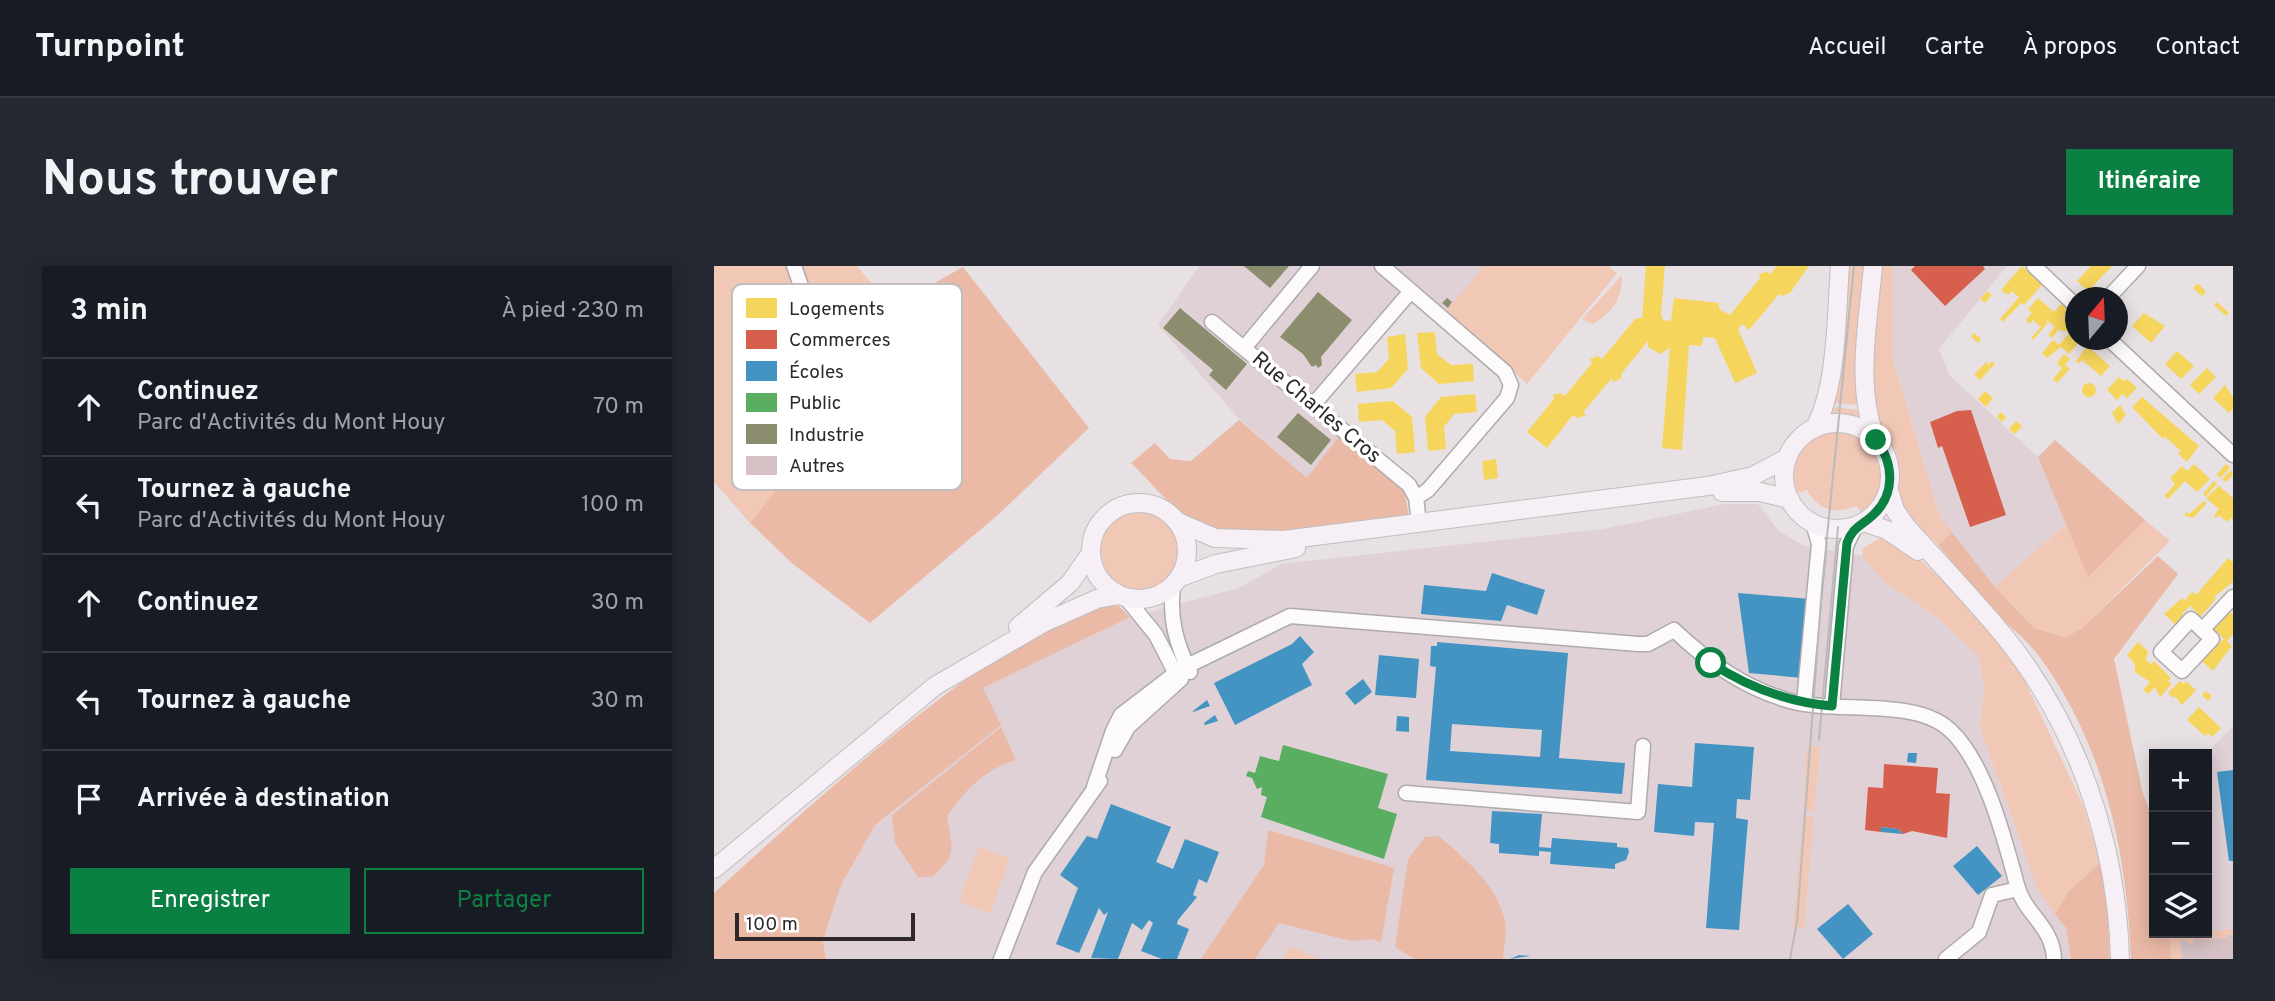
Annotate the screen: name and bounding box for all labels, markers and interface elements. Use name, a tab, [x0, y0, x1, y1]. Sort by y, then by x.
text: Turnpoint	[35, 27, 185, 69]
text: Accueil	[1808, 33, 1887, 63]
text: Carte	[1925, 33, 1984, 63]
text: À propos	[2022, 33, 2117, 63]
text: Contact	[2155, 33, 2240, 63]
button: Itinéraire	[2066, 149, 2233, 215]
text: Nous trouver	[42, 151, 338, 213]
legend	[732, 284, 962, 490]
north arrow	[2065, 287, 2128, 350]
text: 3 min	[70, 293, 148, 330]
text: À pied · 230 m	[501, 297, 644, 326]
text: Logements	[789, 298, 885, 322]
text: Commerces	[789, 329, 891, 353]
street label: Rue Charles Cros	[1246, 346, 1386, 470]
text: Écoles	[789, 360, 844, 385]
text: Continuez	[137, 376, 259, 409]
icon: ahead	[70, 388, 108, 426]
text: Public	[789, 392, 841, 416]
text: 70 m	[593, 393, 644, 422]
text: Parc d'Activités du Mont Houy	[137, 409, 446, 438]
text: Industrie	[789, 424, 864, 448]
route end	[1860, 424, 1891, 455]
text: Autres	[789, 455, 845, 479]
text: Tournez à gauche	[137, 474, 351, 507]
icon: left	[70, 486, 108, 524]
text: 100 m	[581, 491, 644, 520]
text: Parc d'Activités du Mont Houy	[137, 507, 446, 536]
icon: ahead	[70, 584, 108, 622]
text: Continuez	[137, 587, 259, 620]
text: 30 m	[591, 589, 644, 618]
route start	[1695, 647, 1726, 678]
icon: left	[70, 682, 108, 720]
text: Tournez à gauche	[137, 685, 351, 718]
text: 30 m	[591, 687, 644, 716]
map controls	[2149, 749, 2212, 938]
button: +	[2149, 749, 2212, 812]
icon: arrive	[70, 780, 108, 818]
text: Arrivée à destination	[137, 783, 390, 816]
button: −	[2149, 812, 2212, 875]
button: Enregistrer	[70, 868, 350, 934]
button: Partager	[364, 868, 644, 934]
button: layers	[2149, 875, 2212, 938]
scale bar	[735, 910, 915, 942]
text: 100 m	[746, 913, 798, 937]

